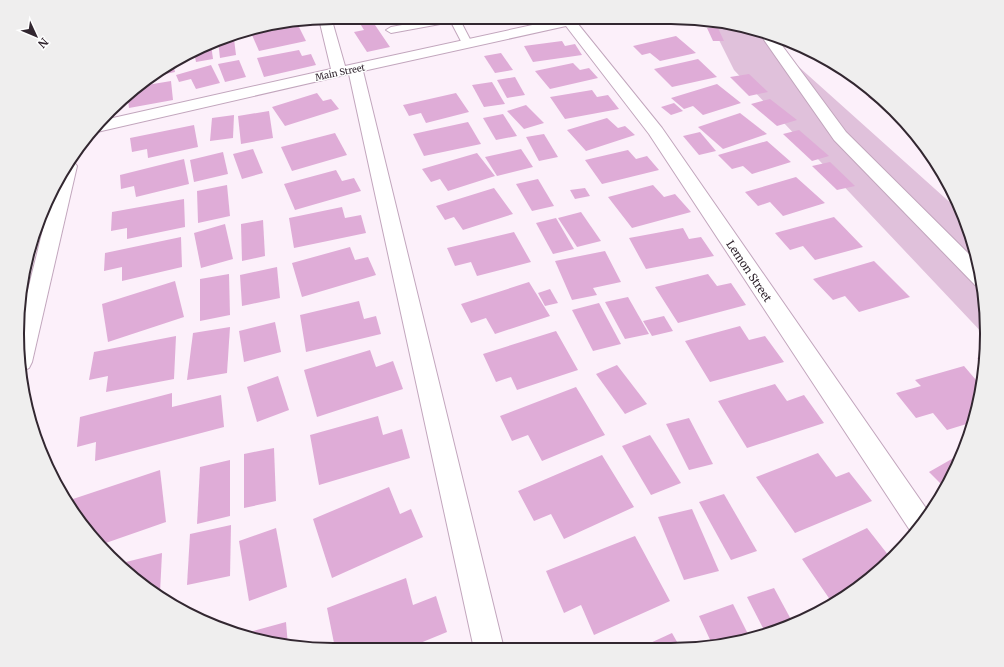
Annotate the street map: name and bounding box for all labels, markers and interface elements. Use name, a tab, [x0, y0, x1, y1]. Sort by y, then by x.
north arrow	[16, 16, 56, 56]
text: N	[35, 35, 51, 51]
street label: Main Street	[314, 61, 366, 83]
street label: Lemon Street	[723, 238, 775, 305]

